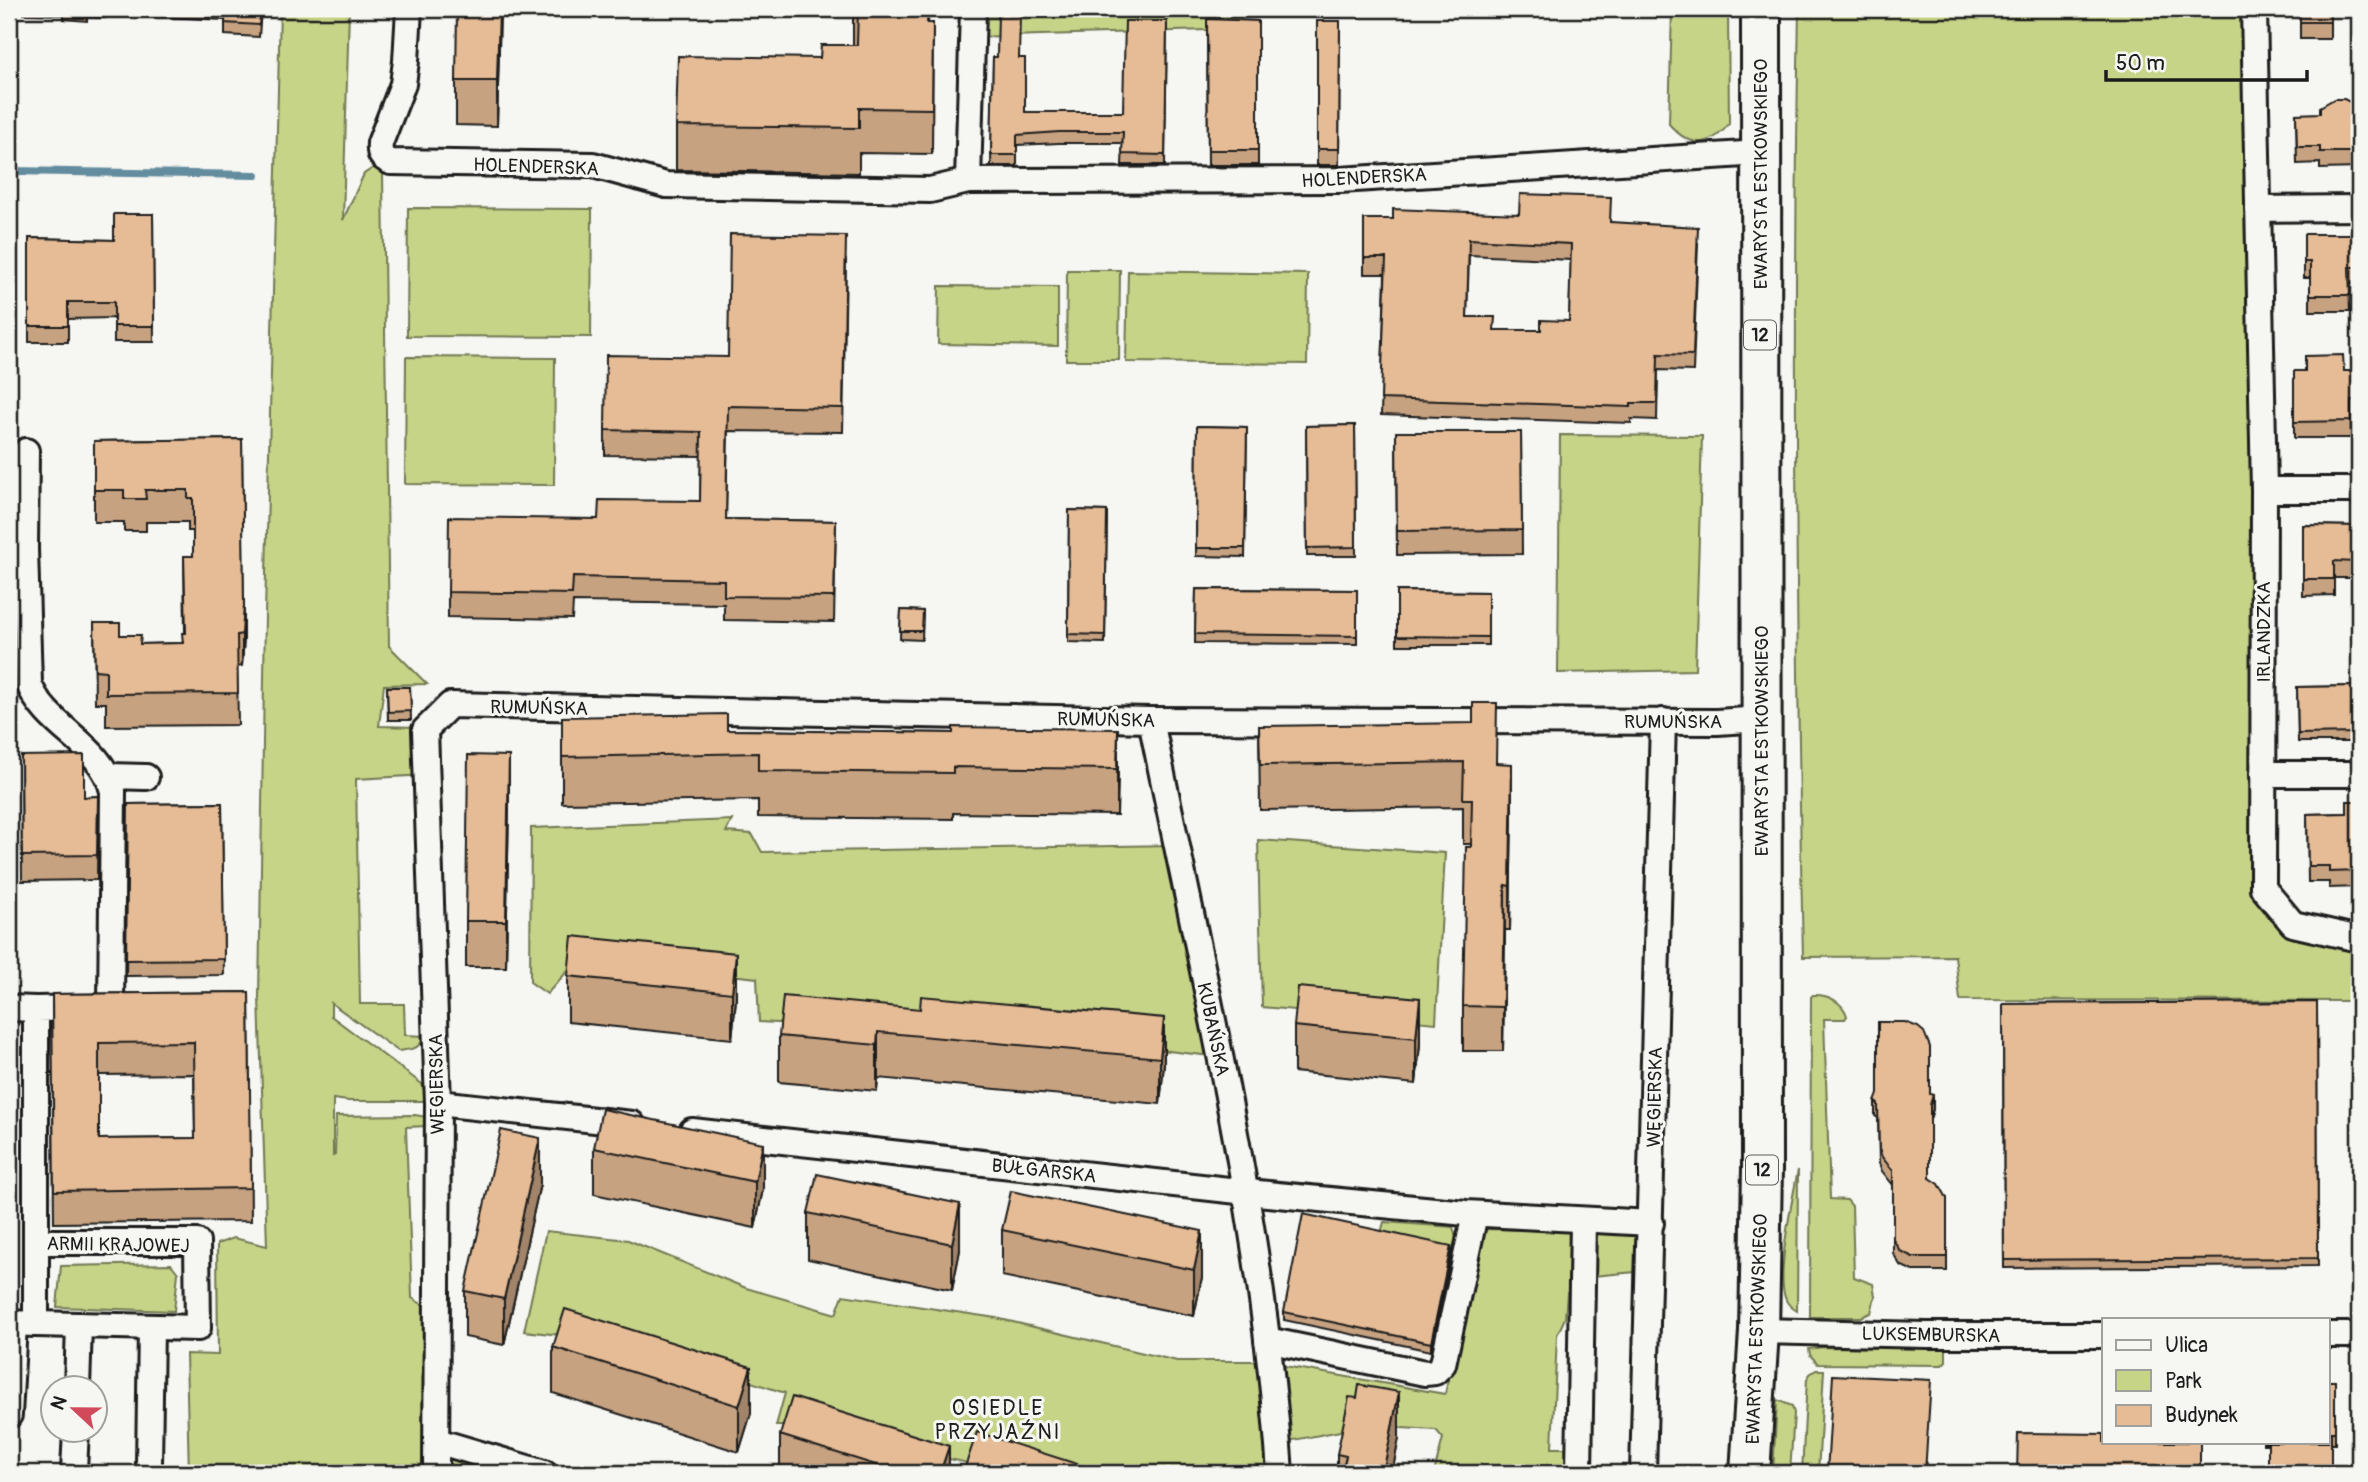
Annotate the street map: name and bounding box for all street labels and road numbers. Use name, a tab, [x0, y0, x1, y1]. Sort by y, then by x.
street label: EWARYSTA ESTKOWSKIEGO	[1749, 59, 1773, 289]
street label: HOLENDERSKA	[473, 153, 599, 181]
street label: HOLENDERSKA	[1301, 163, 1427, 193]
road number: 12	[1744, 320, 1776, 349]
street label: IRLANDZKA	[2252, 582, 2276, 682]
street label: EWARYSTA ESTKOWSKIEGO	[1750, 626, 1774, 856]
street label: RUMUŃSKA	[490, 695, 588, 721]
street label: RUMUŃSKA	[1057, 707, 1155, 733]
street label: RUMUŃSKA	[1624, 710, 1722, 734]
street label: KUBAŃSKA	[1191, 980, 1235, 1078]
street label: WĘGIERSKA	[424, 1033, 450, 1134]
street label: WĘGIERSKA	[1642, 1047, 1668, 1148]
street label: BUŁGARSKA	[990, 1154, 1097, 1188]
road number: 12	[1746, 1156, 1778, 1184]
street label: EWARYSTA ESTKOWSKIEGO	[1741, 1213, 1773, 1445]
street label: ARMII KRAJOWEJ	[46, 1232, 190, 1258]
street label: LUKSEMBURSKA	[1861, 1322, 2000, 1348]

